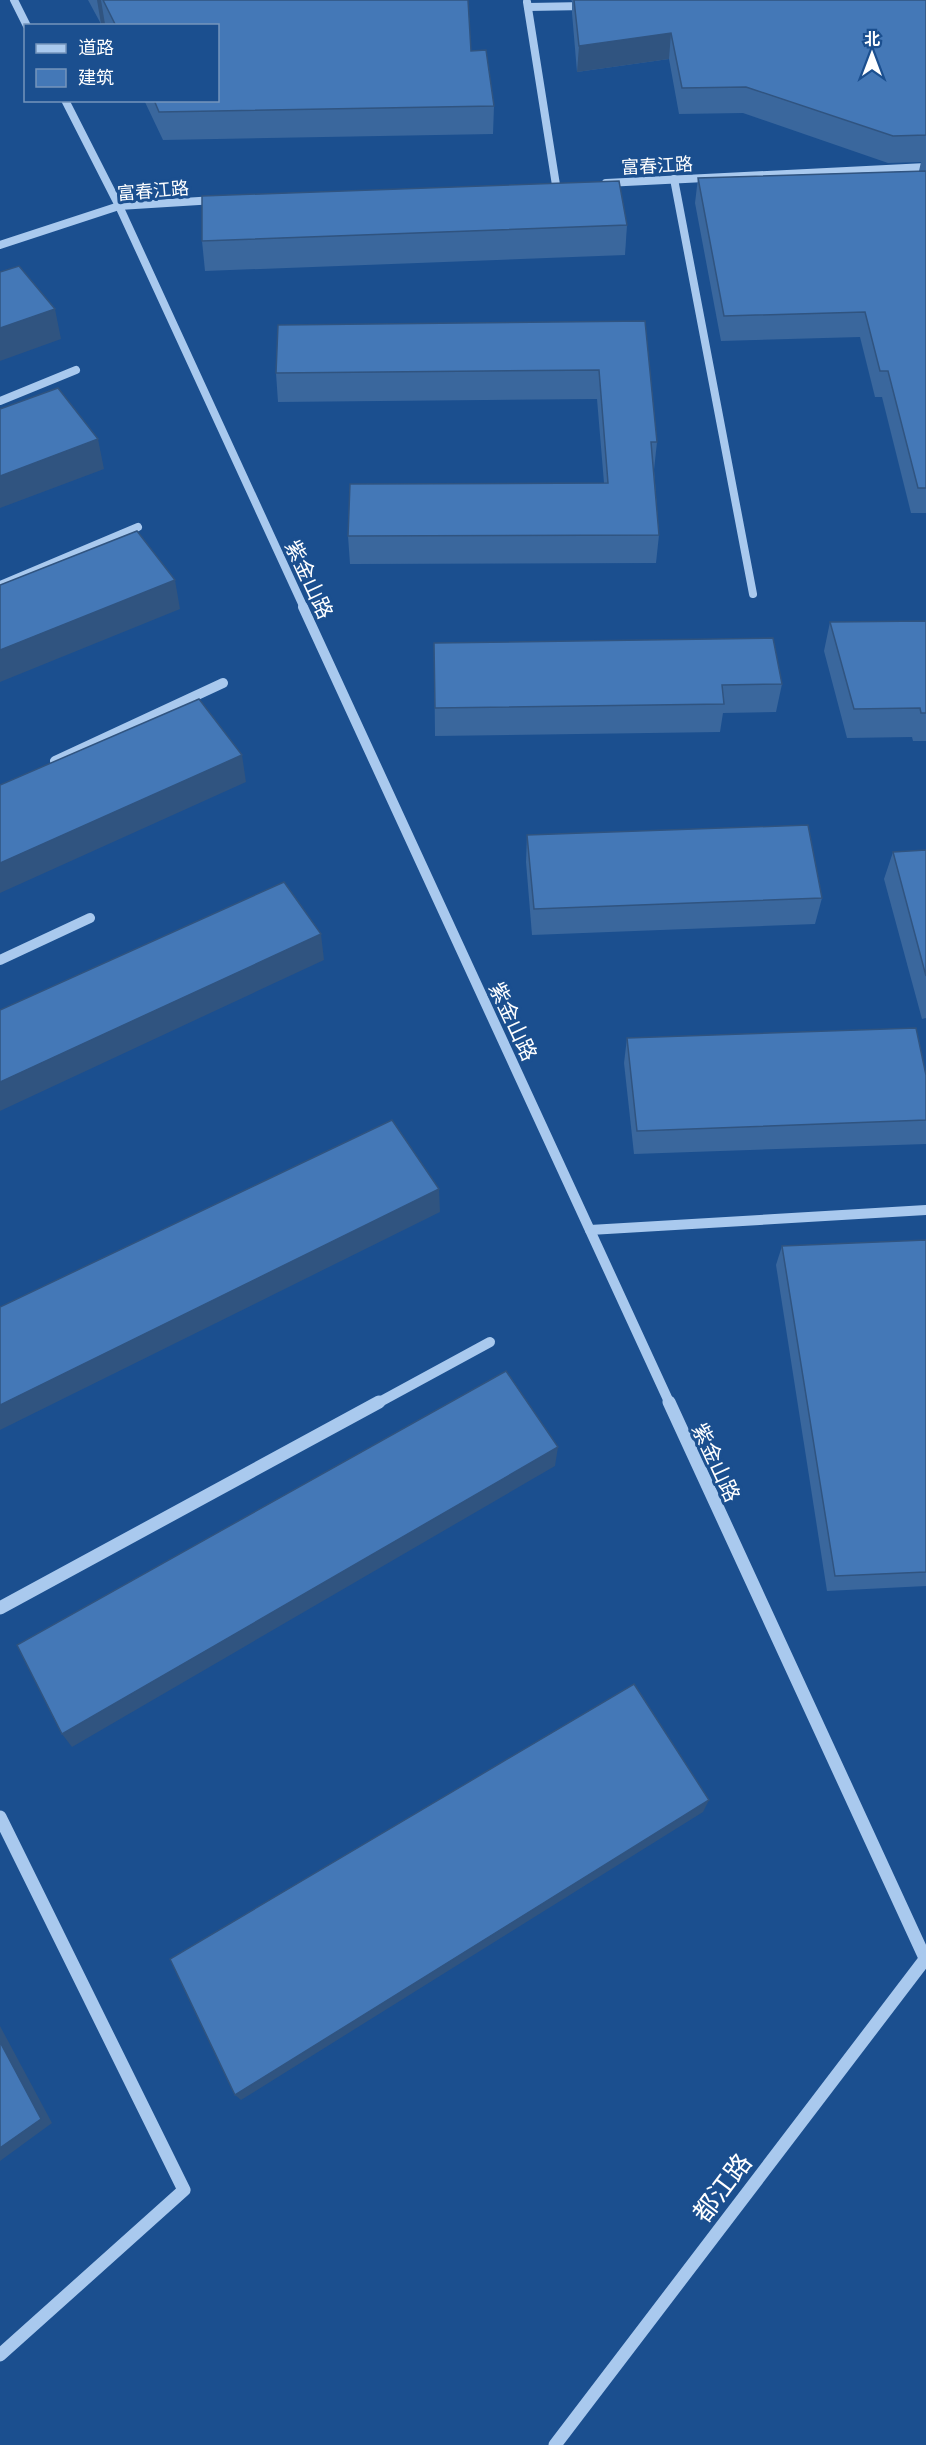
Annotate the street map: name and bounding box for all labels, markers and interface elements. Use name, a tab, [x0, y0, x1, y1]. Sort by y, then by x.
legend	[24, 24, 219, 102]
north arrow	[842, 24, 902, 84]
text: 北	[864, 29, 880, 48]
text: 道路	[78, 36, 114, 58]
text: 建筑	[78, 66, 114, 88]
street label: 富春江路	[620, 152, 694, 178]
street label: 富春江路	[116, 176, 190, 204]
street label: 紫金山路	[281, 536, 339, 622]
street label: 紫金山路	[485, 978, 543, 1064]
street label: 紫金山路	[688, 1419, 746, 1505]
street label: 都江路	[685, 2147, 757, 2227]

